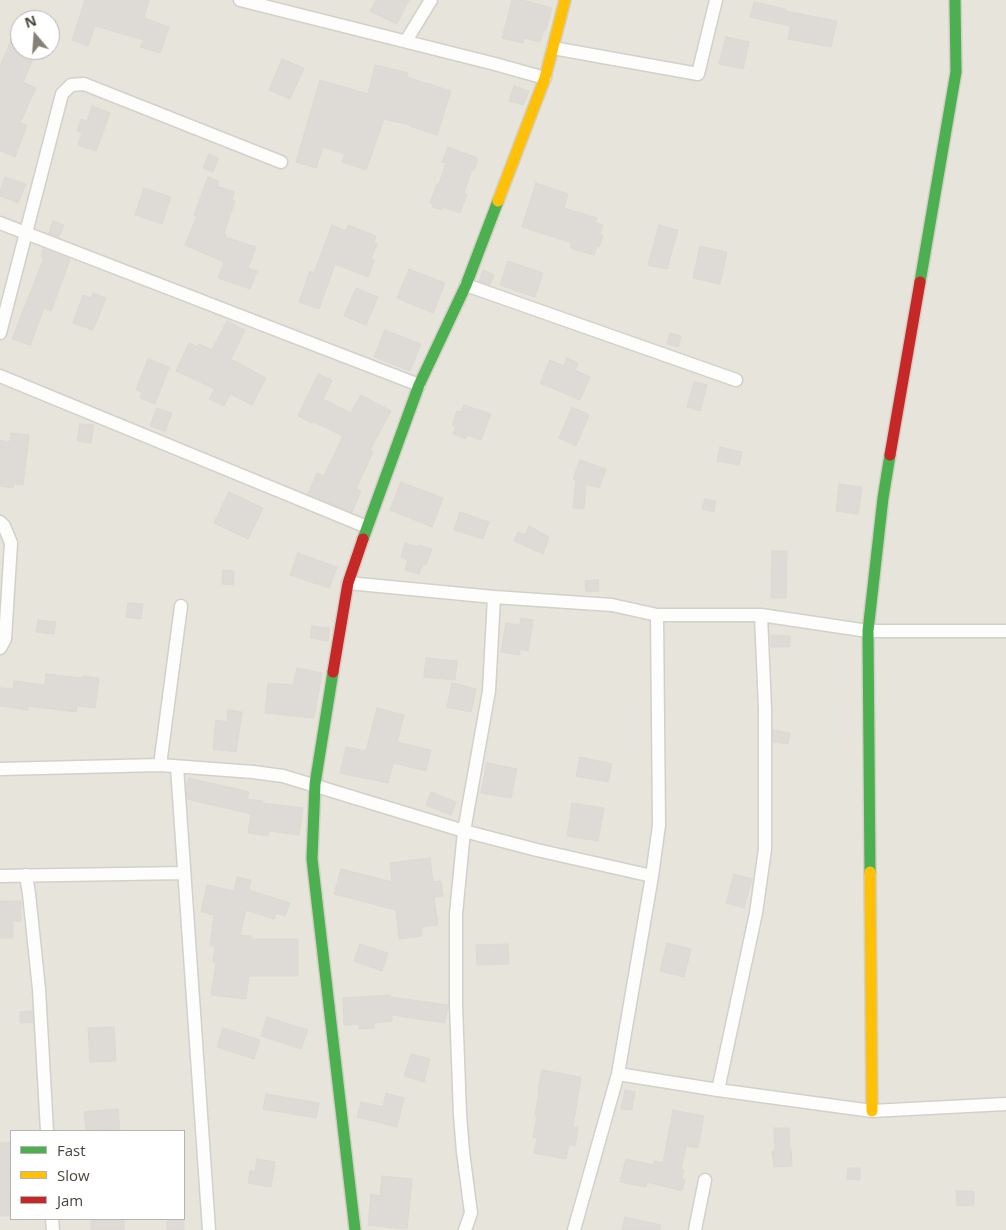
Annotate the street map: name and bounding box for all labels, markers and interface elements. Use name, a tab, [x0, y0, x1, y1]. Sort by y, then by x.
north arrow	[10, 10, 60, 60]
text: N	[22, 10, 39, 32]
legend	[10, 1130, 185, 1220]
text: Fast	[57, 1140, 86, 1160]
text: Slow	[57, 1165, 90, 1185]
text: Jam	[57, 1190, 83, 1210]

